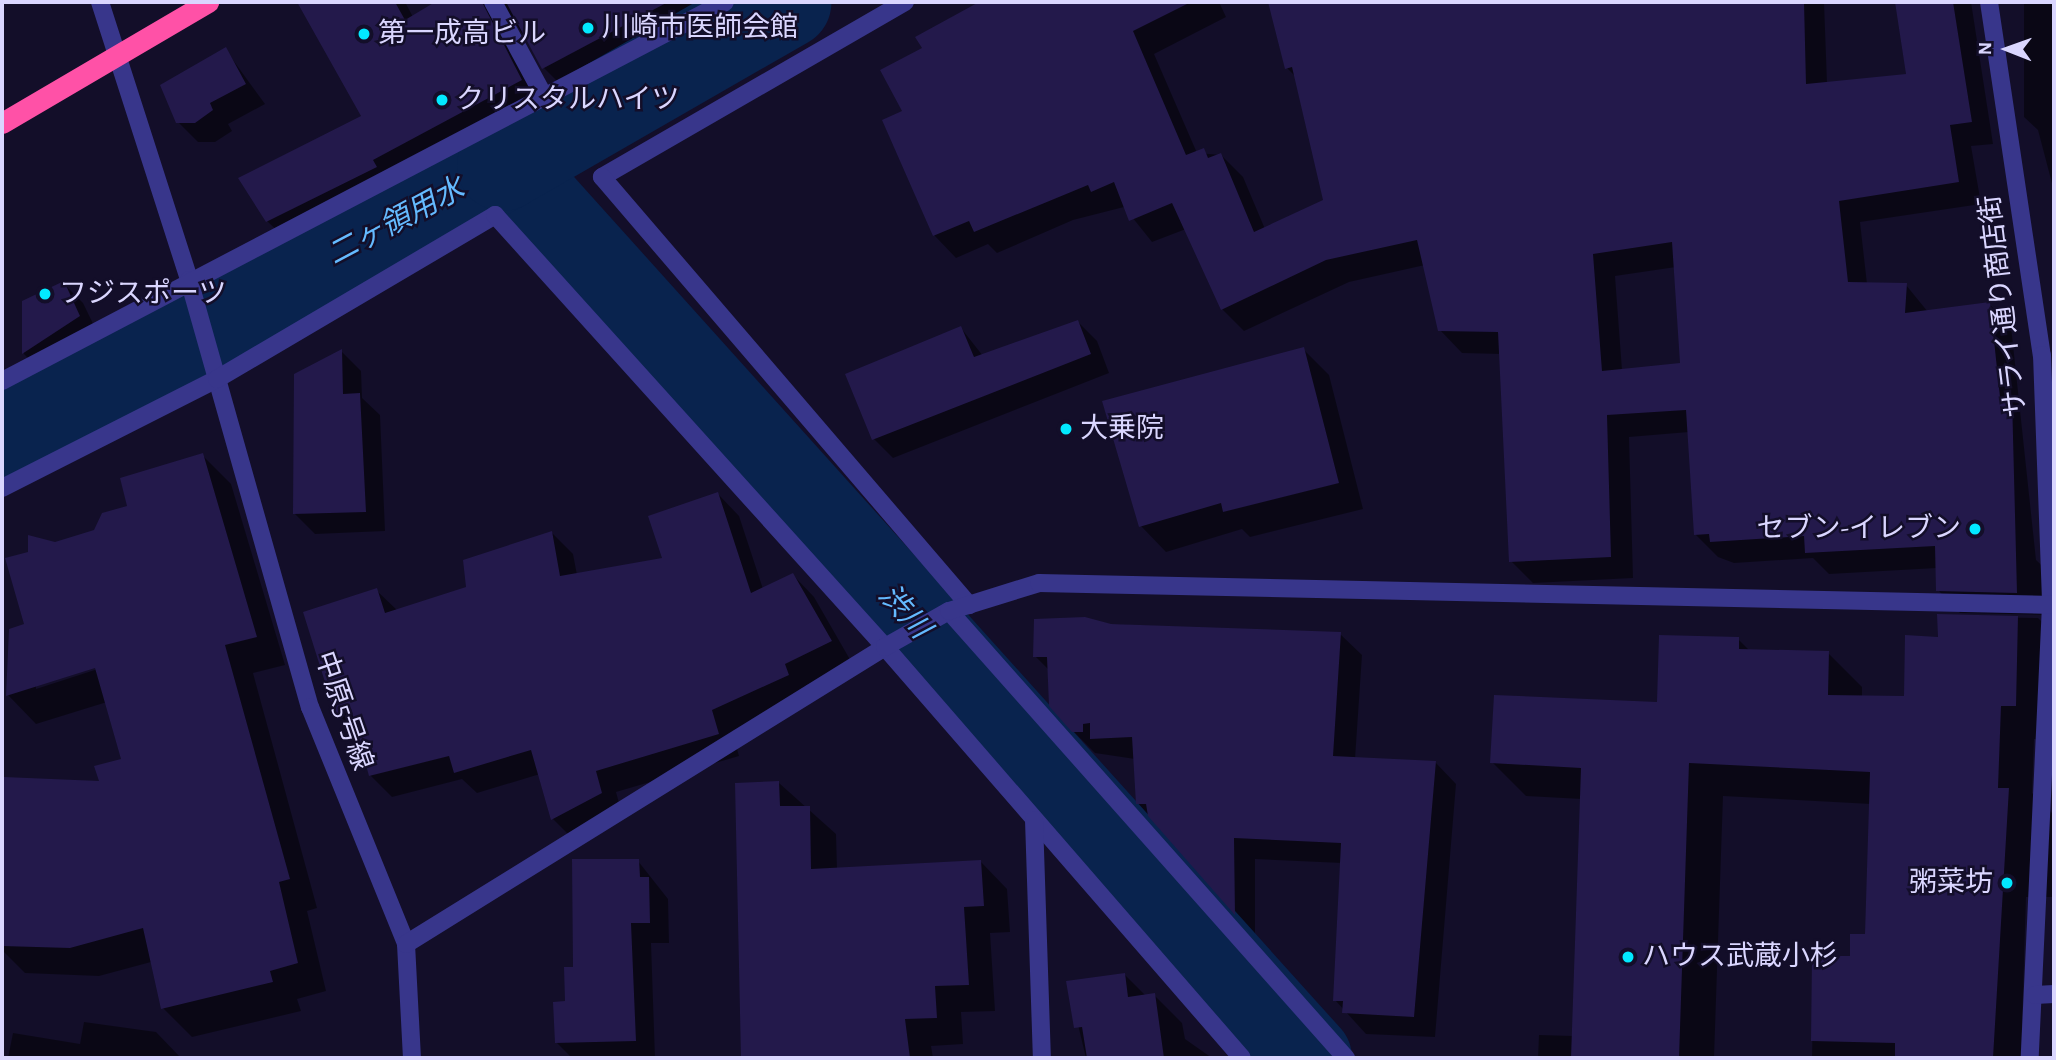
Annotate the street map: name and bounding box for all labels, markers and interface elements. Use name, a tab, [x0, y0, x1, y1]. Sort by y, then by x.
place label: 川崎市医師会館	[602, 11, 798, 45]
north arrow	[1972, 14, 2042, 84]
place label: 第一成高ビル	[378, 17, 546, 51]
marker: 川崎市医師会館	[580, 20, 596, 36]
marker: 第一成高ビル	[356, 26, 372, 42]
text: N	[1976, 42, 1995, 55]
place label: クリスタルハイツ	[456, 83, 680, 117]
marker: クリスタルハイツ	[434, 92, 450, 108]
water label: 二ヶ領用水	[321, 171, 471, 273]
street label: サライ通り商店街	[1974, 193, 2034, 419]
place label: フジスポーツ	[59, 277, 227, 311]
marker: フジスポーツ	[37, 286, 53, 302]
place label: 大乗院	[1080, 412, 1164, 446]
marker: 大乗院	[1058, 421, 1074, 437]
place label: セブン-イレブン	[1756, 512, 1961, 546]
marker: セブン-イレブン	[1967, 521, 1983, 537]
water label: 渋川	[871, 578, 937, 646]
street label: 中原5号線	[307, 647, 379, 775]
place label: 粥菜坊	[1909, 866, 1993, 900]
marker: 粥菜坊	[1999, 875, 2015, 891]
place label: ハウス武蔵小杉	[1642, 940, 1838, 974]
marker: ハウス武蔵小杉	[1620, 949, 1636, 965]

